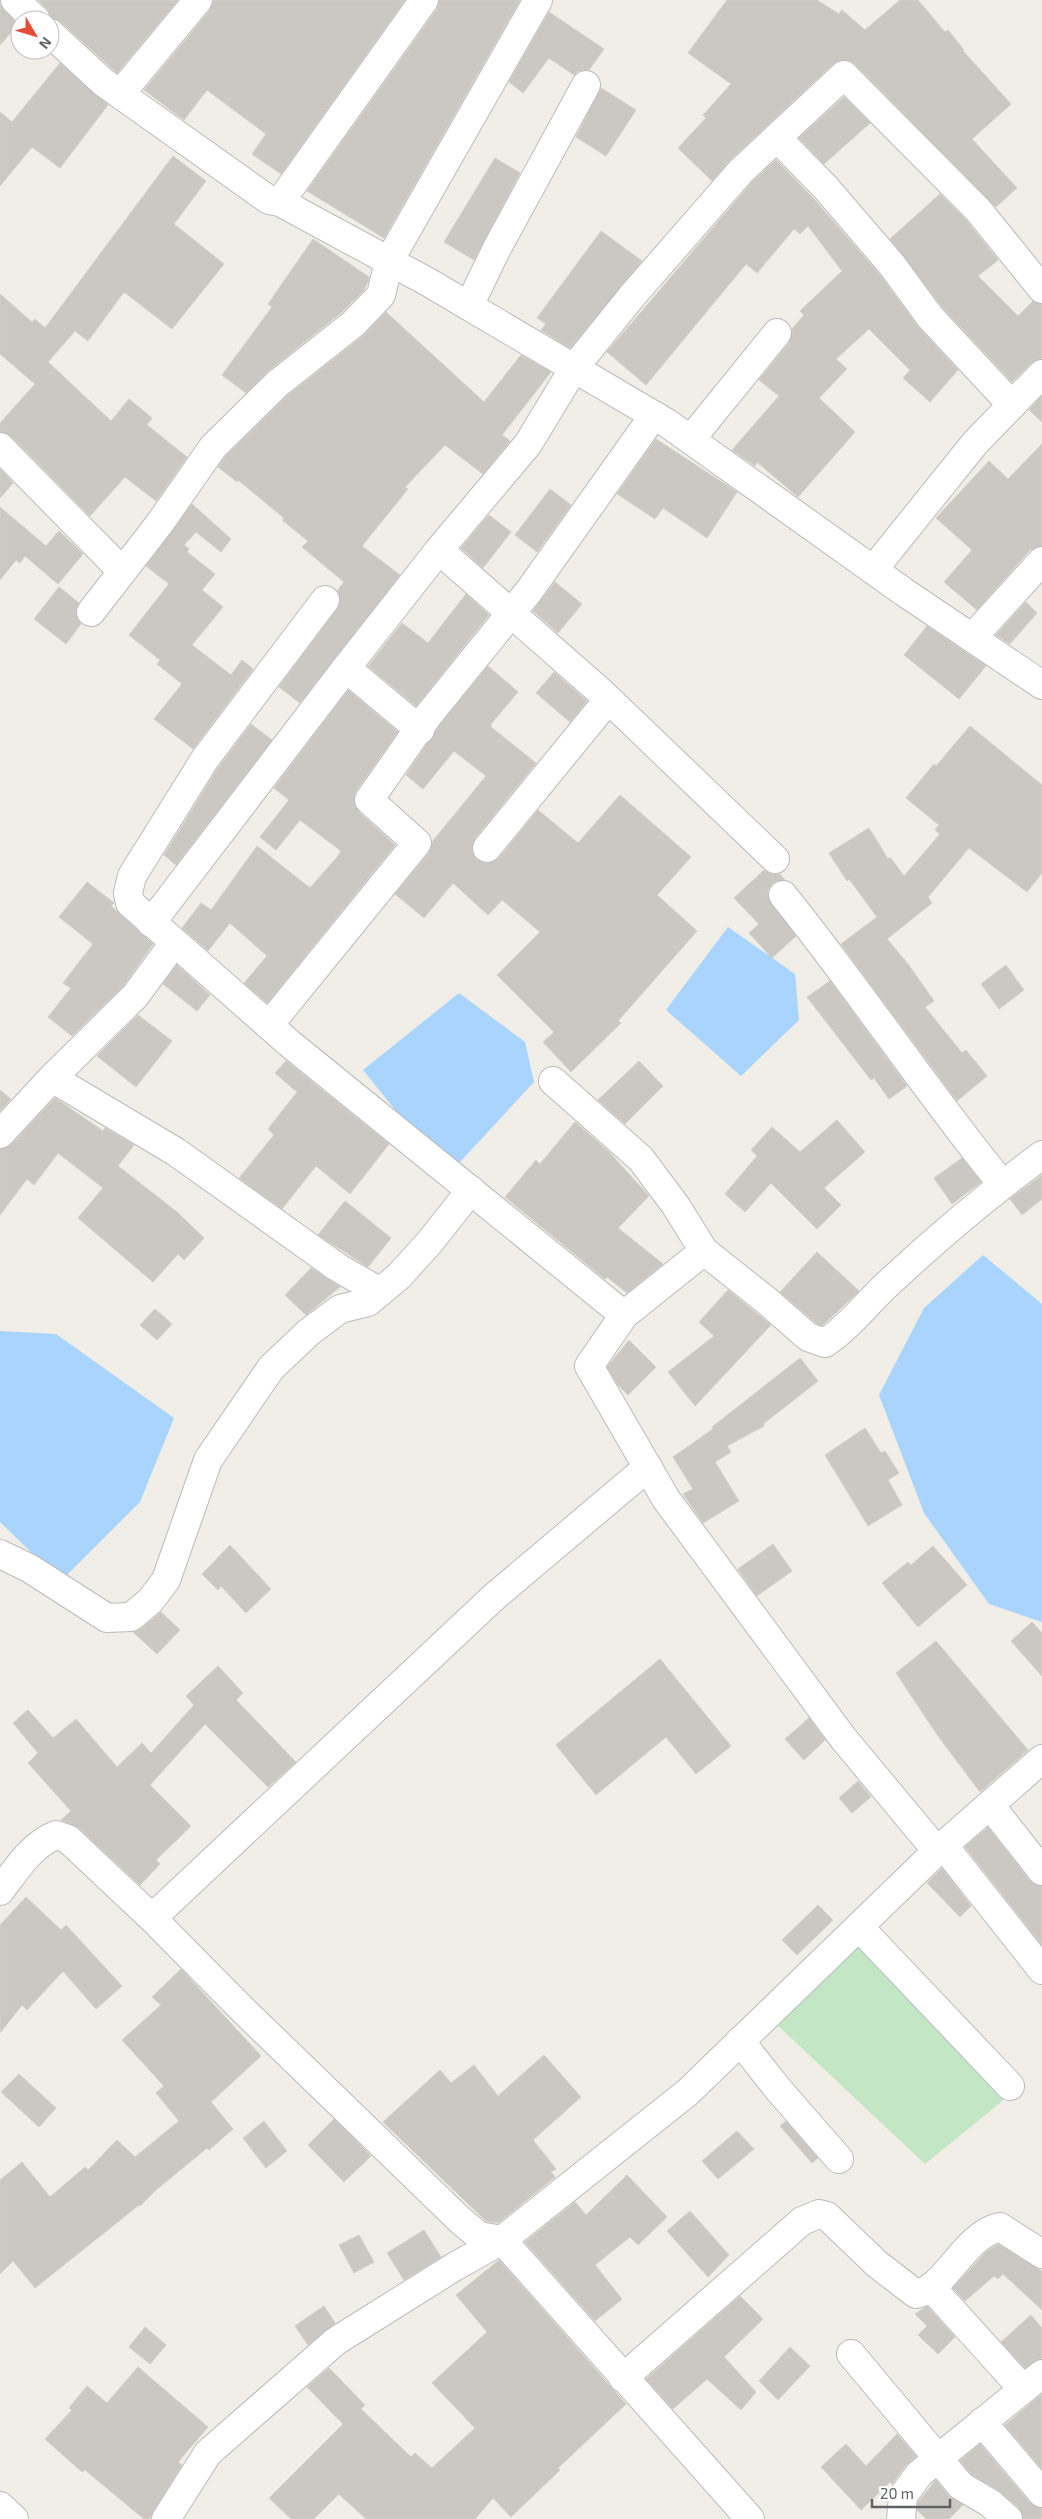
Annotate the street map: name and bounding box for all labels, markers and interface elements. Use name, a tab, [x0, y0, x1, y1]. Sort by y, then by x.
north arrow	[10, 10, 60, 60]
text: N	[36, 34, 55, 53]
scale bar	[872, 2476, 950, 2508]
text: 20 m	[880, 2484, 914, 2502]

